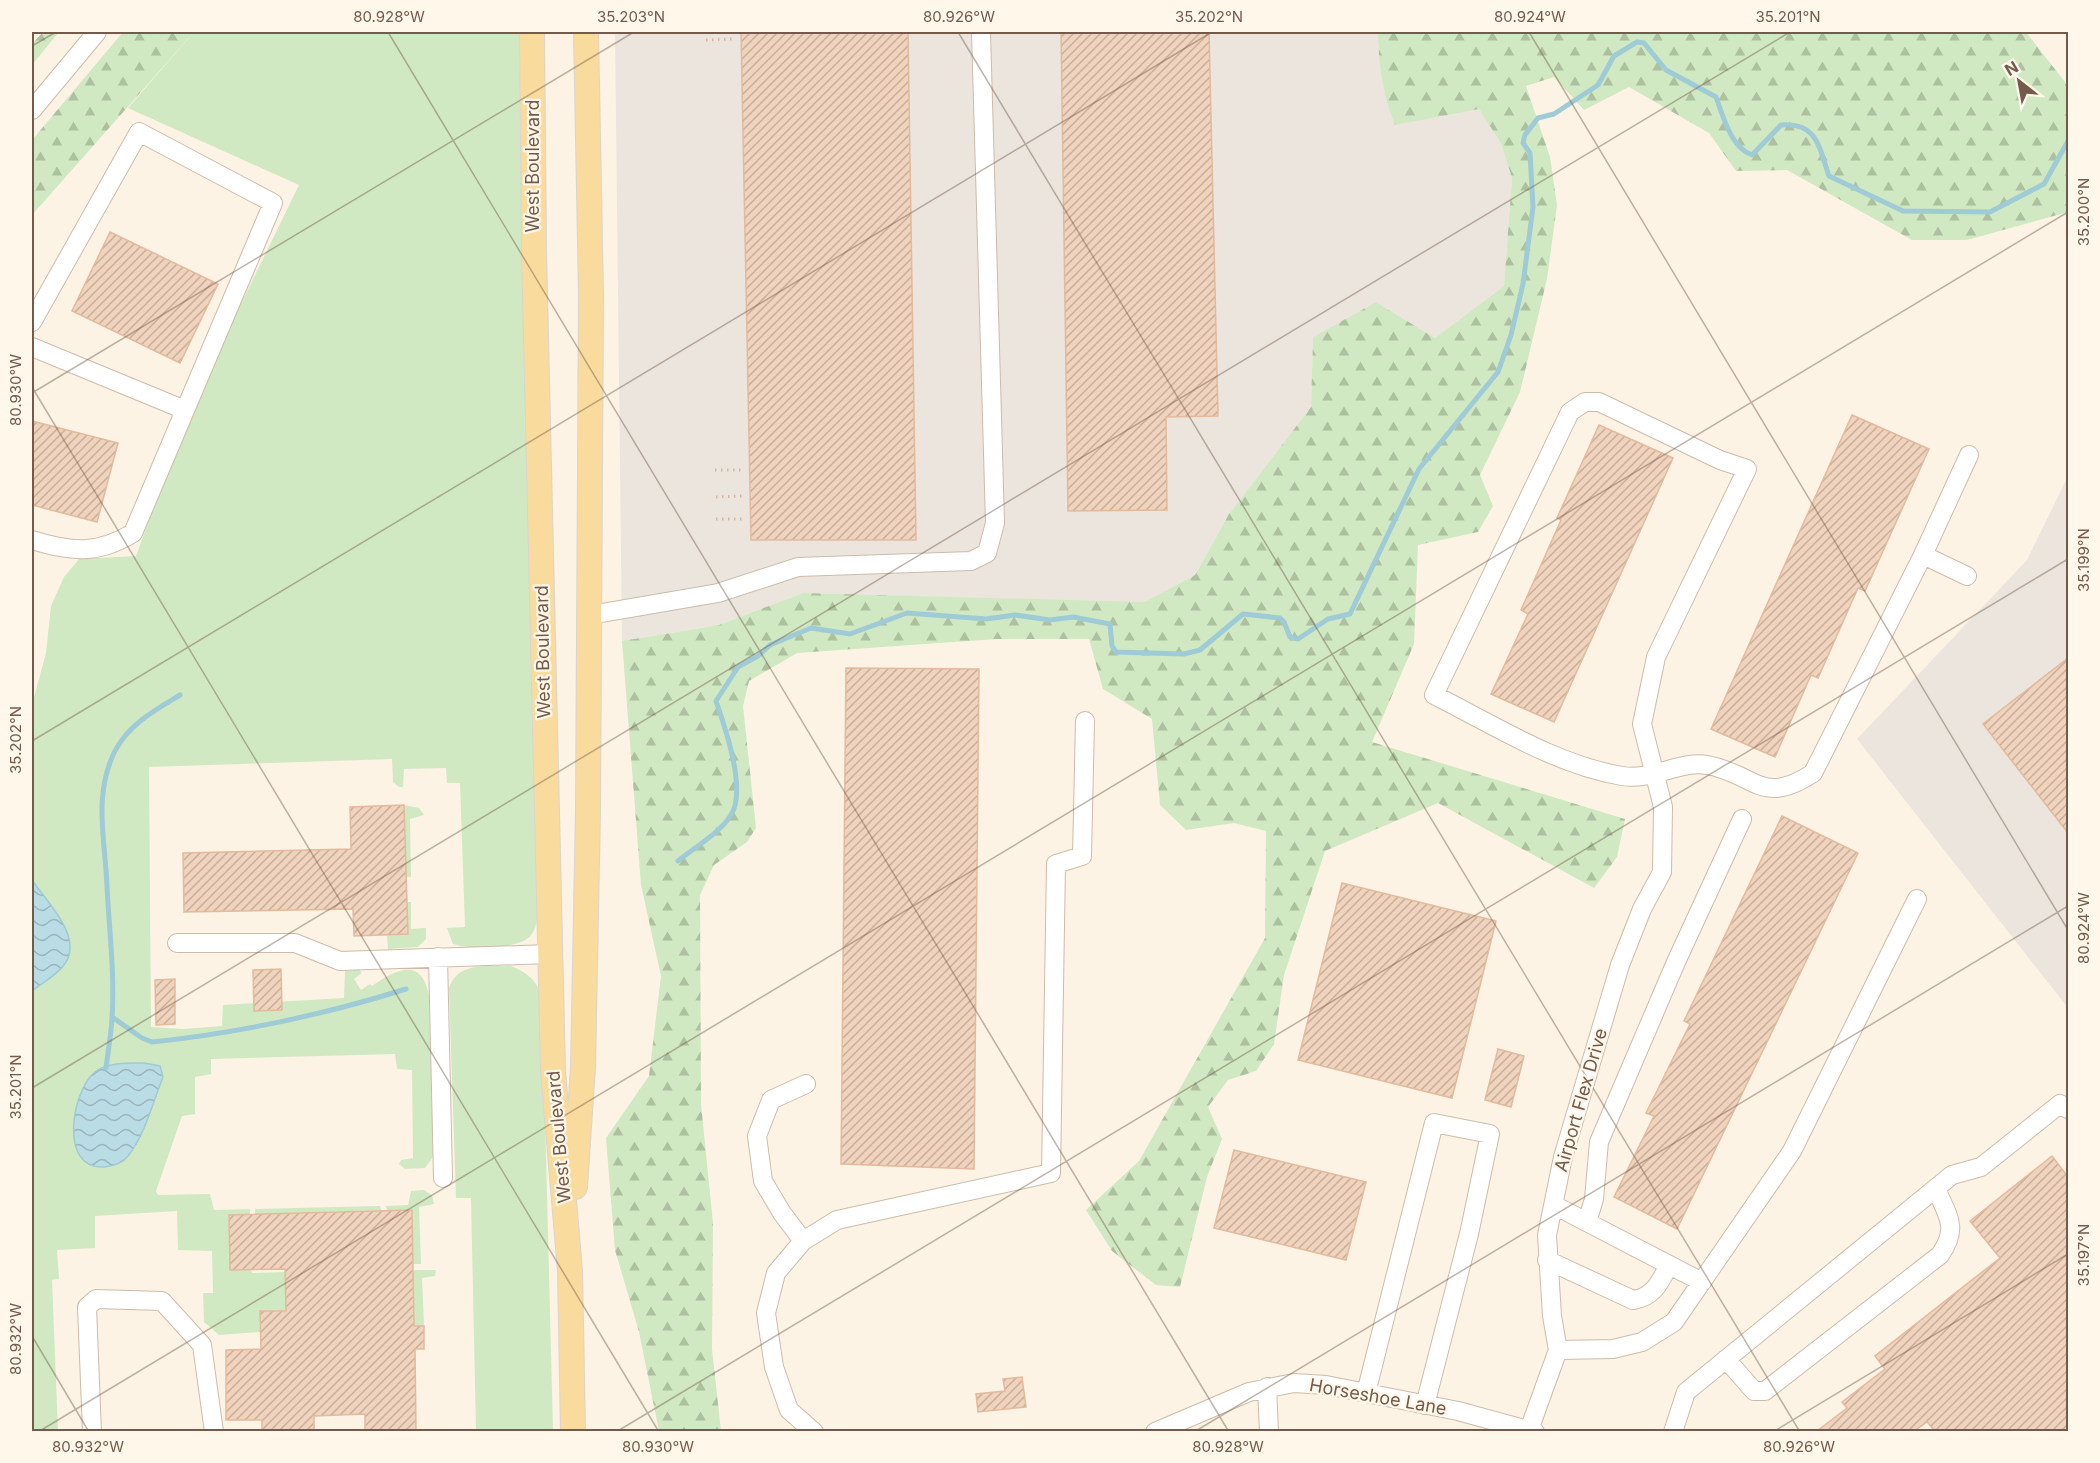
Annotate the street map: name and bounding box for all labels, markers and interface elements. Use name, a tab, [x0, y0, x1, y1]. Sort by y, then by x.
text: 80.928°W	[353, 7, 425, 26]
text: 35.203°N	[597, 7, 665, 26]
text: 80.926°W	[923, 7, 995, 26]
text: 35.202°N	[1175, 7, 1243, 26]
text: 80.924°W	[1494, 7, 1566, 26]
text: 35.201°N	[1755, 7, 1821, 26]
north arrow	[1989, 51, 2049, 111]
text: N	[2001, 56, 2022, 80]
street label: West Boulevard	[522, 99, 543, 233]
text: 35.200°N	[2074, 178, 2093, 246]
text: 80.930°W	[6, 354, 25, 426]
text: 35.199°N	[2074, 528, 2093, 592]
street label: West Boulevard	[531, 585, 554, 719]
text: 35.202°N	[6, 706, 25, 774]
text: 80.924°W	[2074, 892, 2093, 964]
street label: Airport Flex Drive	[1550, 1026, 1611, 1174]
text: 35.201°N	[6, 1054, 25, 1120]
street label: West Boulevard	[542, 1070, 575, 1204]
text: 35.197°N	[2074, 1224, 2093, 1286]
text: 80.932°W	[6, 1303, 25, 1375]
street label: Horseshoe Lane	[1308, 1374, 1448, 1419]
text: 80.932°W	[52, 1437, 124, 1456]
text: 80.930°W	[622, 1437, 694, 1456]
text: 80.928°W	[1192, 1437, 1264, 1456]
text: 80.926°W	[1763, 1437, 1835, 1456]

